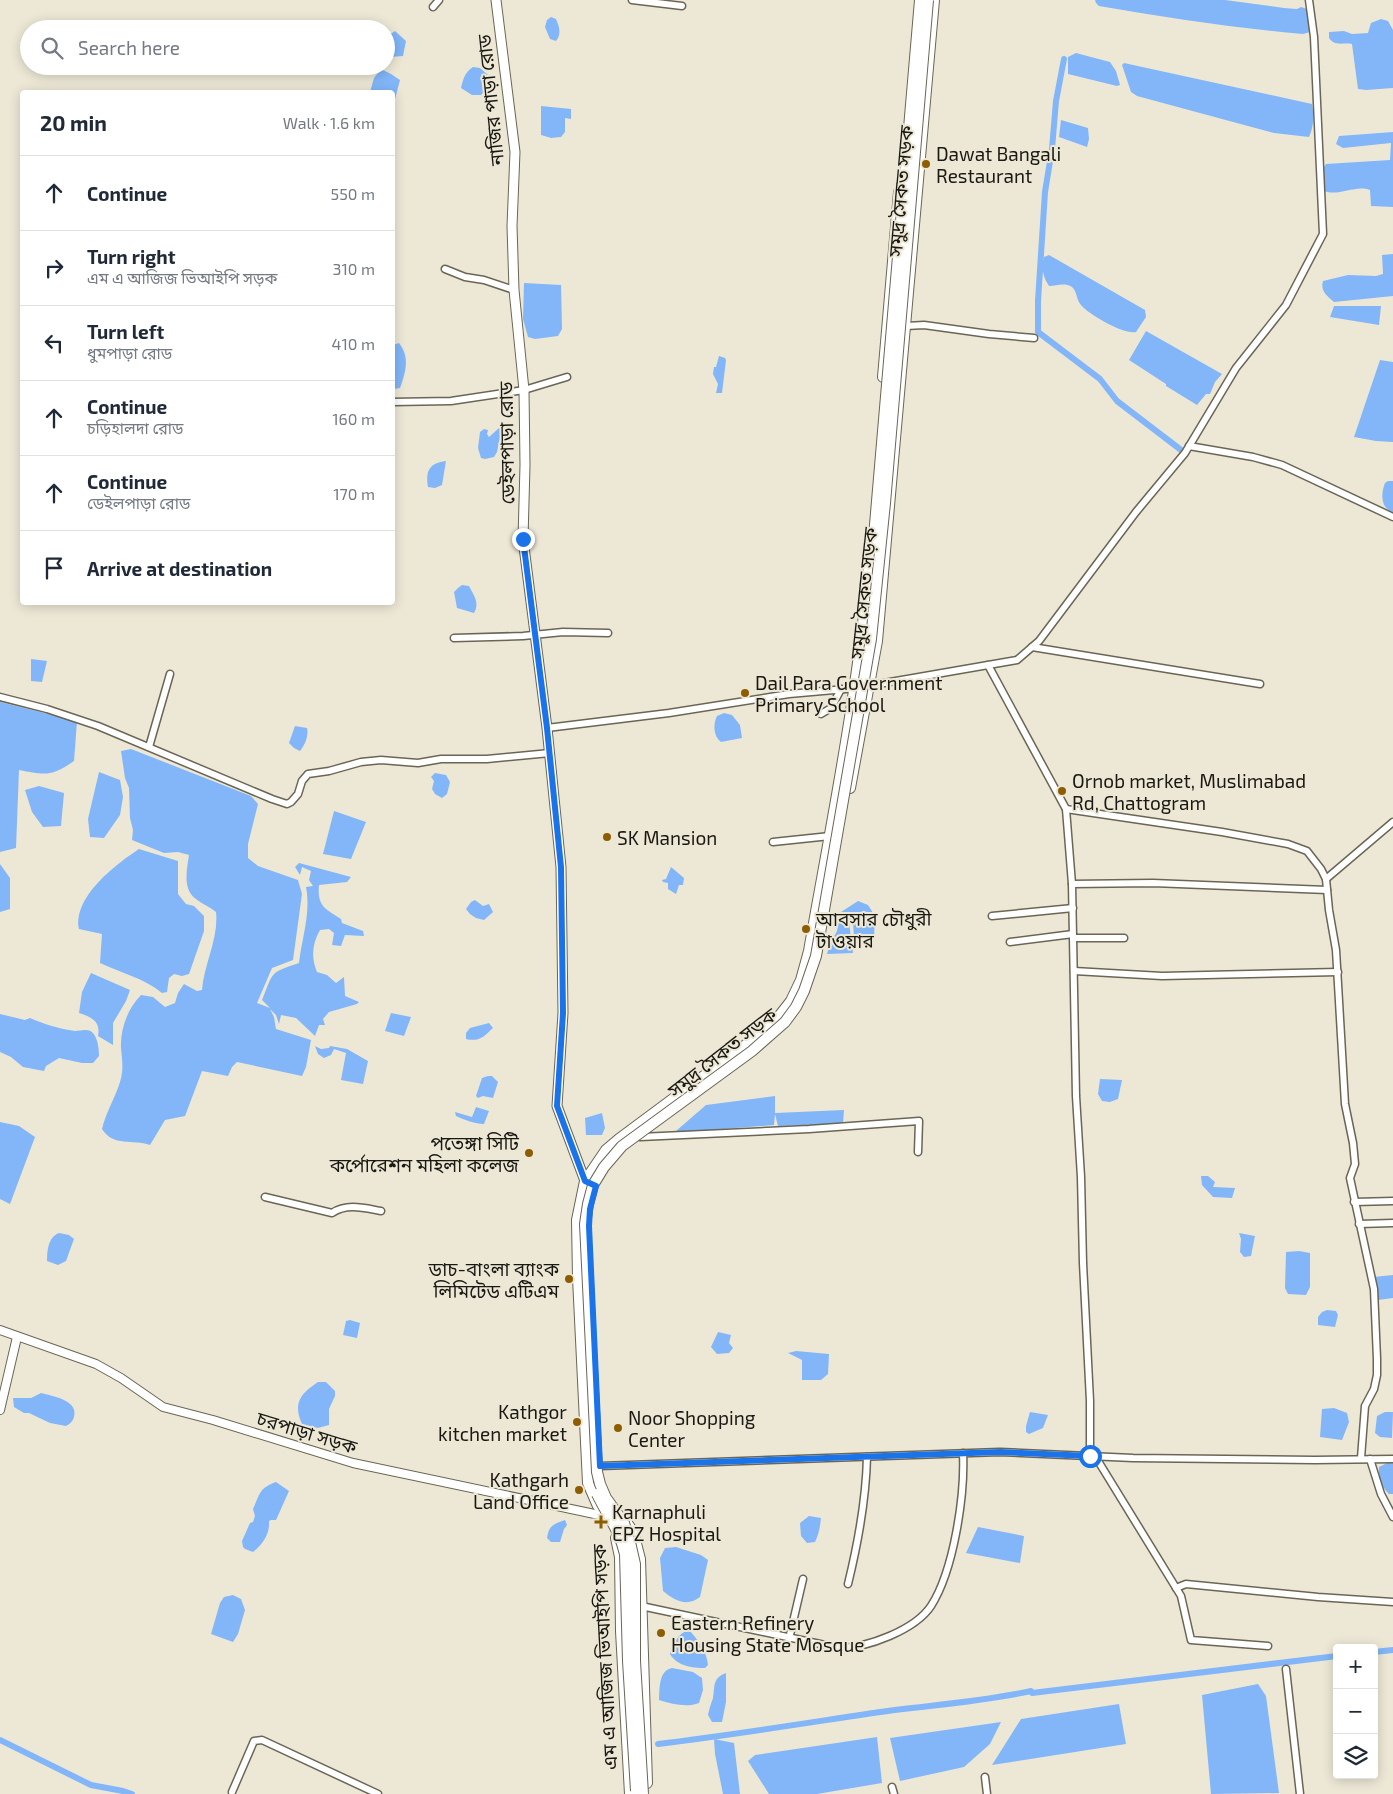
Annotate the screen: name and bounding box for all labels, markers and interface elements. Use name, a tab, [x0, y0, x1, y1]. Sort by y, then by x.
search box	[20, 20, 395, 75]
street label: নাজির পাড়া রোড	[472, 33, 508, 168]
icon: search	[38, 34, 66, 62]
text: Search here	[78, 36, 180, 59]
text: 20 min	[40, 110, 107, 135]
text: Walk · 1.6 km	[283, 113, 375, 132]
street label: সমুদ্র সৈকত সড়ক	[883, 124, 918, 259]
place label: Dawat Bangali Restaurant	[936, 142, 1061, 187]
marker: Dawat Bangali Restaurant	[920, 158, 932, 170]
icon: ahead	[40, 179, 68, 207]
text: Continue	[87, 182, 167, 205]
text: 550 m	[331, 184, 375, 203]
text: Turn right	[87, 245, 175, 268]
icon: right	[40, 254, 68, 282]
text: 310 m	[333, 259, 375, 278]
text: এম এ আজিজ ভিআইপি সড়ক	[87, 268, 277, 287]
text: Turn left	[87, 320, 164, 343]
icon: left	[40, 329, 68, 357]
text: 410 m	[332, 334, 375, 353]
text: ধুমপাড়া রোড	[87, 343, 172, 362]
street label: ডেইলপাড়া রোড	[493, 381, 519, 505]
text: Continue	[87, 395, 167, 418]
icon: ahead	[40, 404, 68, 432]
text: 160 m	[332, 409, 375, 428]
text: চড়িহালদা রোড	[87, 418, 183, 437]
text: Continue	[87, 470, 167, 493]
icon: ahead	[40, 479, 68, 507]
text: 170 m	[333, 484, 375, 503]
text: ডেইলপাড়া রোড	[87, 493, 190, 512]
street label: সমুদ্র সৈকত সড়ক	[845, 526, 882, 661]
route end	[512, 528, 535, 551]
icon: arrive	[40, 554, 68, 582]
text: Arrive at destination	[87, 557, 272, 580]
place label: Dail Para Government Primary School	[755, 671, 943, 716]
marker: Dail Para Government Primary School	[739, 687, 751, 699]
place label: Ornob market, Muslimabad Rd, Chattogram	[1072, 769, 1306, 814]
marker: Ornob market, Muslimabad Rd, Chattogram	[1056, 785, 1068, 797]
place label: SK Mansion	[617, 826, 717, 849]
marker: SK Mansion	[601, 831, 613, 843]
place label: আবসার চৌধুরী টাওয়ার	[815, 907, 933, 952]
marker: আবসার চৌধুরী টাওয়ার	[800, 923, 812, 935]
street label: সমুদ্র সৈকত সড়ক	[662, 1002, 782, 1103]
place label: পতেঙ্গা সিটি কর্পোরেশন মহিলা কলেজ	[329, 1131, 520, 1176]
marker: পতেঙ্গা সিটি কর্পোরেশন মহিলা কলেজ	[523, 1147, 535, 1159]
place label: ডাচ-বাংলা ব্যাংক লিমিটেড এটিএম	[428, 1257, 560, 1302]
marker: ডাচ-বাংলা ব্যাংক লিমিটেড এটিএম	[563, 1273, 575, 1285]
place label: Kathgor kitchen market	[438, 1400, 567, 1445]
street label: চরপাড়া সড়ক	[253, 1406, 361, 1458]
place label: Noor Shopping Center	[628, 1406, 756, 1451]
marker: Kathgor kitchen market	[571, 1416, 583, 1428]
marker: Noor Shopping Center	[612, 1422, 624, 1434]
route start	[1079, 1445, 1102, 1468]
place label: Kathgarh Land Office	[473, 1468, 569, 1513]
marker: Kathgarh Land Office	[573, 1484, 585, 1496]
place label: Karnaphuli EPZ Hospital	[612, 1500, 721, 1545]
marker: Karnaphuli EPZ Hospital	[594, 1515, 608, 1529]
street label: এম এ আজিজ ভিআইপি সড়ক	[587, 1543, 621, 1770]
place label: Eastern Refinery Housing State Mosque	[671, 1611, 864, 1656]
marker: Eastern Refinery Housing State Mosque	[655, 1627, 667, 1639]
map controls	[1333, 1644, 1378, 1779]
button: +	[1333, 1644, 1378, 1689]
button: −	[1333, 1689, 1378, 1734]
button: layers	[1333, 1734, 1378, 1779]

